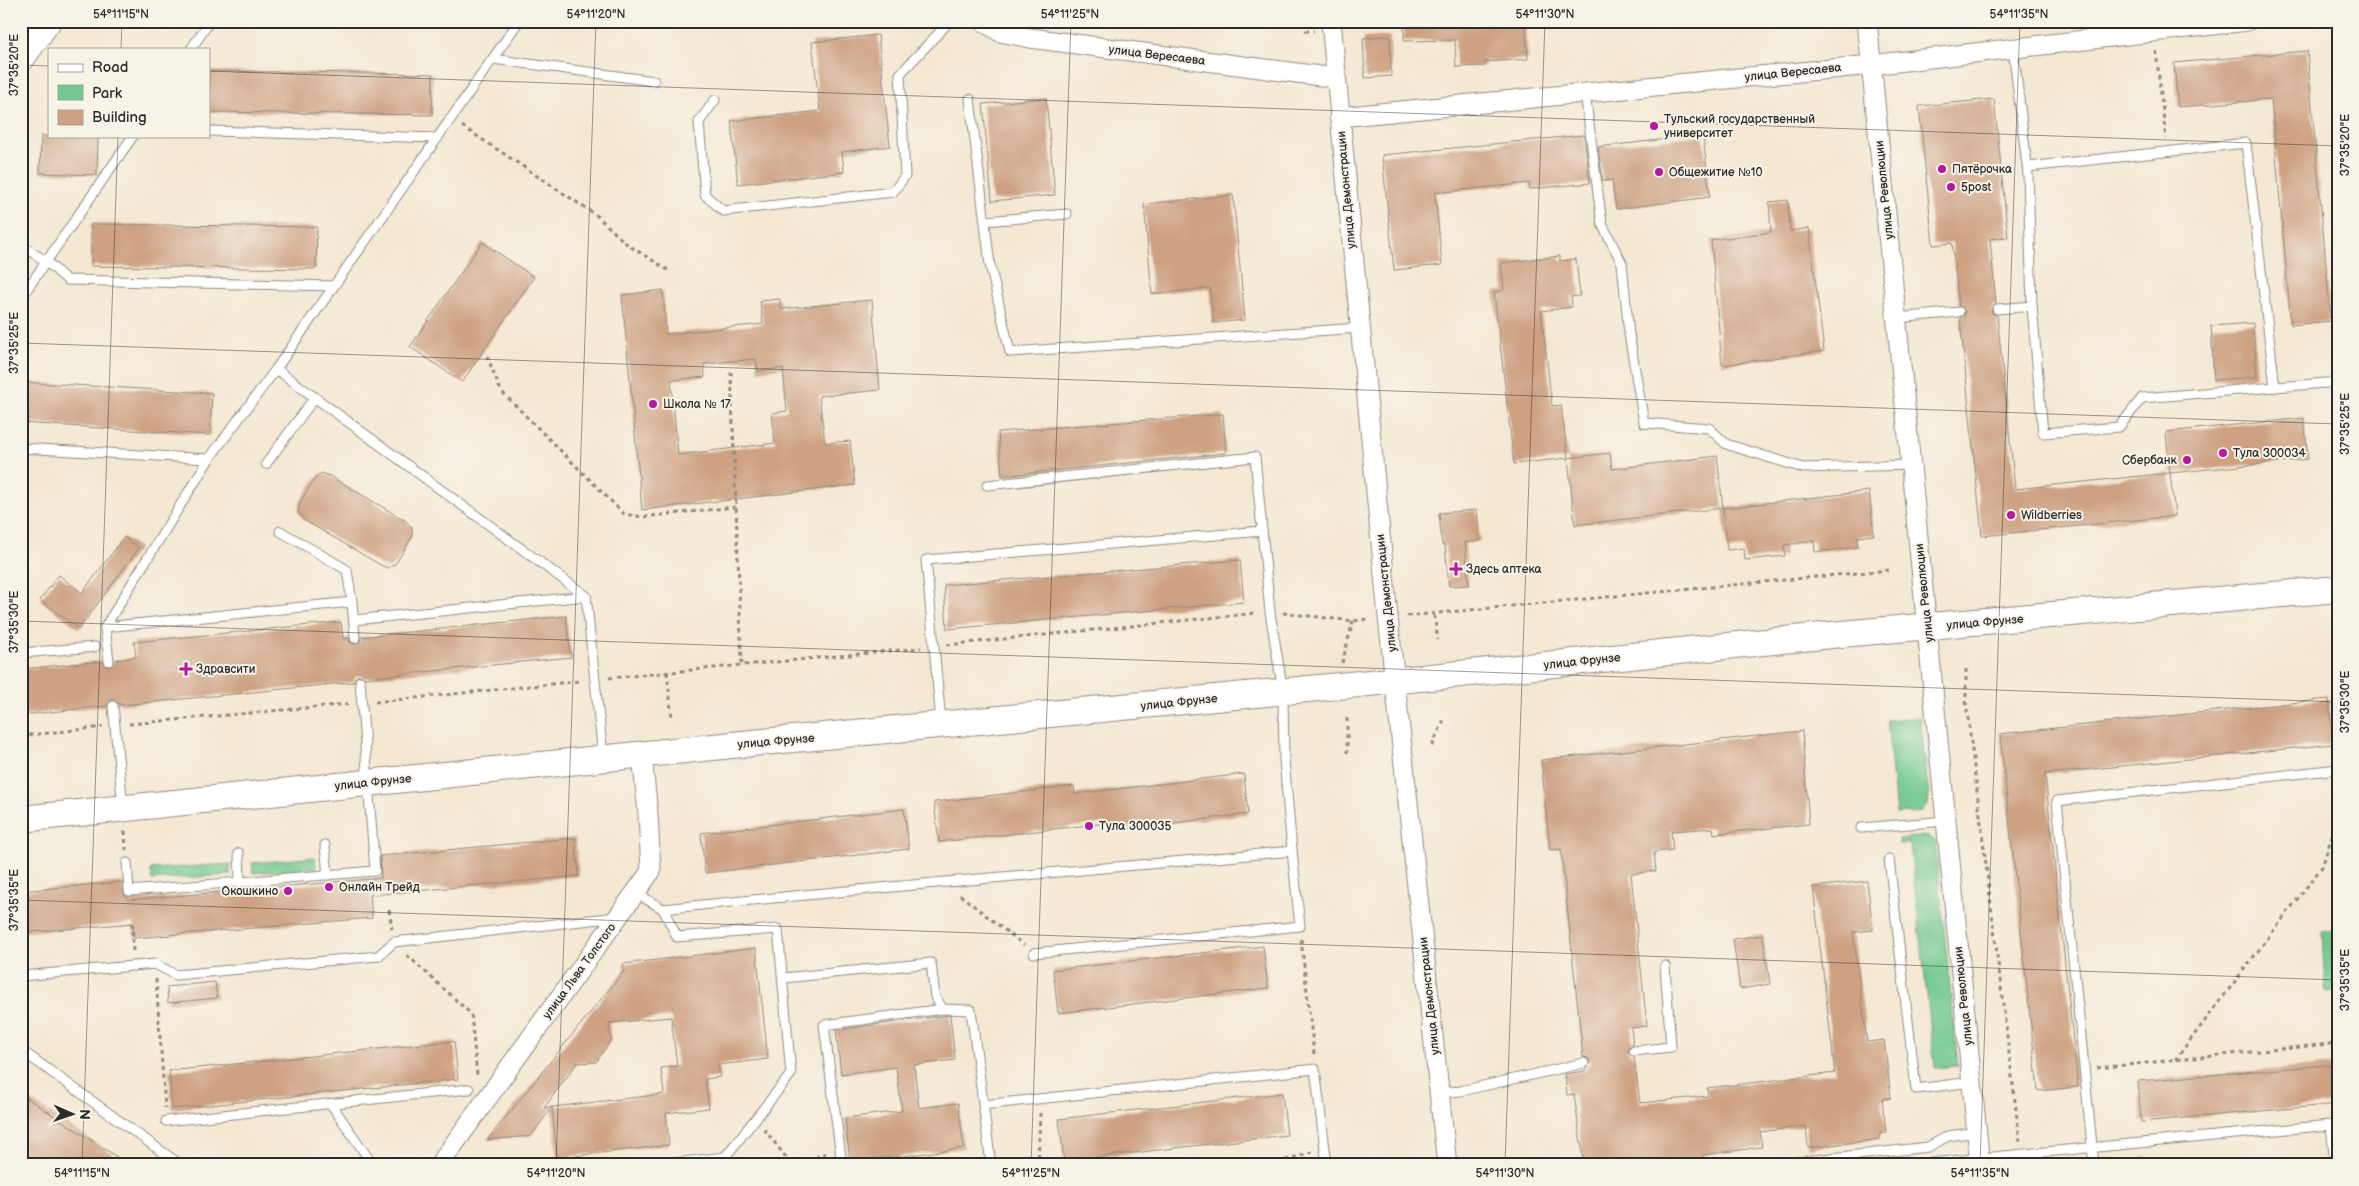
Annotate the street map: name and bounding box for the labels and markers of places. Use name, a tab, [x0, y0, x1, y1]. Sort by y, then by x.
place label: Тульский государственный университет	[1664, 112, 1815, 141]
marker: Тульский государственный университет	[1648, 120, 1660, 132]
place label: Пятёрочка	[1952, 162, 2012, 177]
marker: Пятёрочка	[1936, 163, 1948, 175]
place label: Общежитие №10	[1669, 165, 1763, 180]
marker: Общежитие №10	[1653, 166, 1665, 178]
place label: 5post	[1961, 180, 1992, 195]
marker: 5post	[1945, 181, 1957, 193]
place label: Школа № 17	[663, 397, 731, 412]
marker: Школа № 17	[647, 398, 659, 410]
place label: Тула 300034	[2233, 446, 2307, 461]
marker: Тула 300034	[2217, 447, 2229, 459]
place label: Сбербанк	[2122, 453, 2178, 468]
marker: Сбербанк	[2181, 454, 2193, 466]
place label: Wildberries	[2021, 508, 2082, 523]
marker: Wildberries	[2005, 509, 2017, 521]
place label: Здесь аптека	[1466, 562, 1542, 577]
marker: Здесь аптека	[1450, 563, 1462, 575]
place label: Здравсити	[196, 662, 255, 677]
marker: Здравсити	[180, 663, 192, 675]
place label: Тула 300035	[1099, 819, 1172, 834]
marker: Тула 300035	[1083, 820, 1095, 832]
place label: Онлайн Трейд	[339, 880, 420, 895]
marker: Онлайн Трейд	[323, 881, 335, 893]
place label: Окошкино	[222, 884, 278, 899]
marker: Окошкино	[282, 885, 294, 897]

